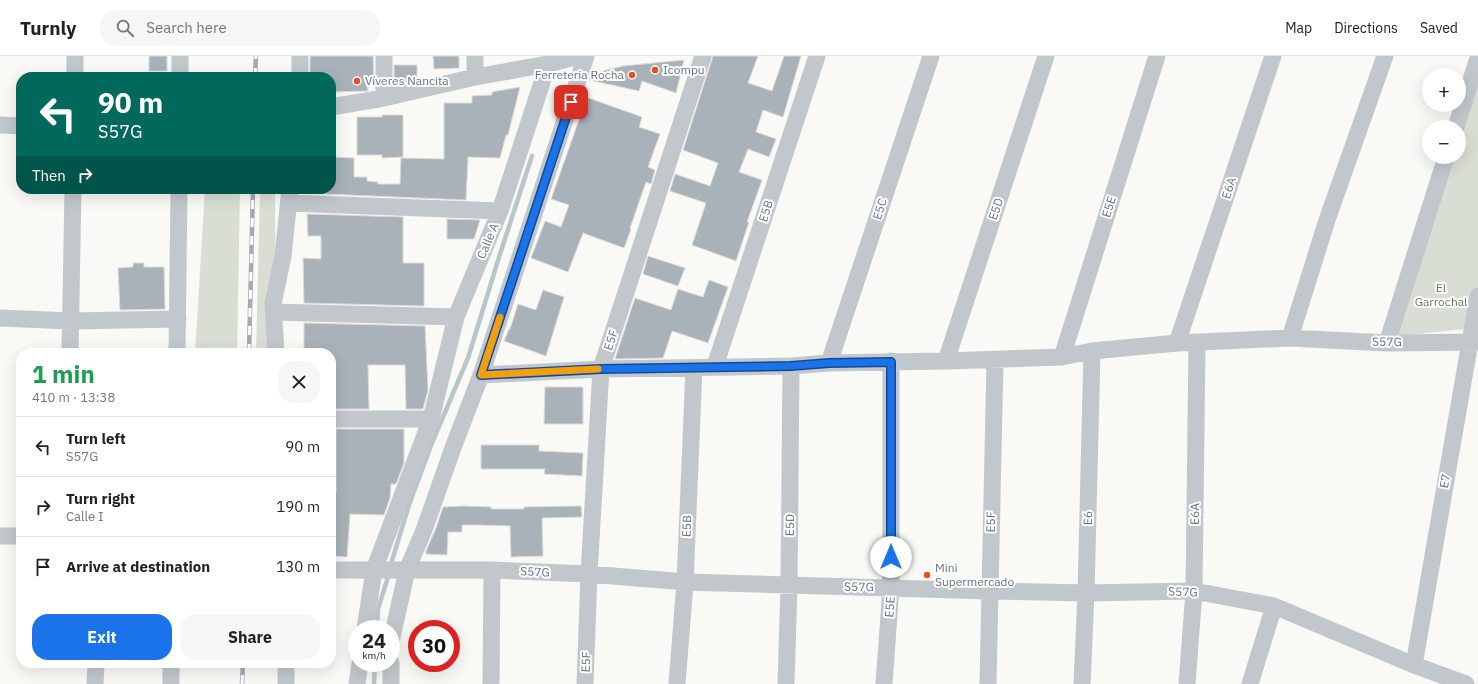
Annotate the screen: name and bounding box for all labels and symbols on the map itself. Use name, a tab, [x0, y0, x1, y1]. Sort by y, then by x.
place label: Icompu	[663, 62, 705, 77]
marker: Icompu	[650, 65, 660, 75]
place label: Ferreteria Rocha	[535, 67, 625, 82]
marker: Ferreteria Rocha	[627, 70, 637, 80]
place label: Víveres Nancita	[365, 73, 449, 88]
marker: Víveres Nancita	[352, 76, 362, 86]
pin	[554, 85, 588, 119]
street label: E6A	[1218, 175, 1239, 201]
street label: E5E	[1098, 195, 1119, 219]
street label: E5C	[869, 196, 890, 221]
street label: E5D	[985, 196, 1006, 222]
street label: E5B	[755, 198, 776, 224]
street label: Calle A	[473, 220, 502, 261]
park label: El Garrochal	[1415, 280, 1467, 309]
street label: E5F	[600, 327, 621, 352]
street label: S57G	[1372, 334, 1402, 349]
street label: E7	[1436, 473, 1453, 489]
street label: E6A	[1187, 503, 1202, 525]
street label: E5F	[983, 511, 998, 533]
street label: E6	[1080, 511, 1095, 525]
street label: E5D	[782, 514, 797, 536]
street label: E5B	[679, 515, 694, 537]
position arrow	[870, 536, 912, 578]
place label: Mini Supermercado	[935, 560, 1015, 589]
street label: S57G	[520, 563, 550, 580]
marker: Mini Supermercado	[922, 570, 932, 580]
street label: S57G	[844, 579, 874, 594]
street label: S57G	[1168, 583, 1198, 600]
street label: E5E	[881, 596, 898, 618]
speed limit sign: 30	[408, 620, 460, 672]
street label: E5F	[578, 651, 593, 673]

